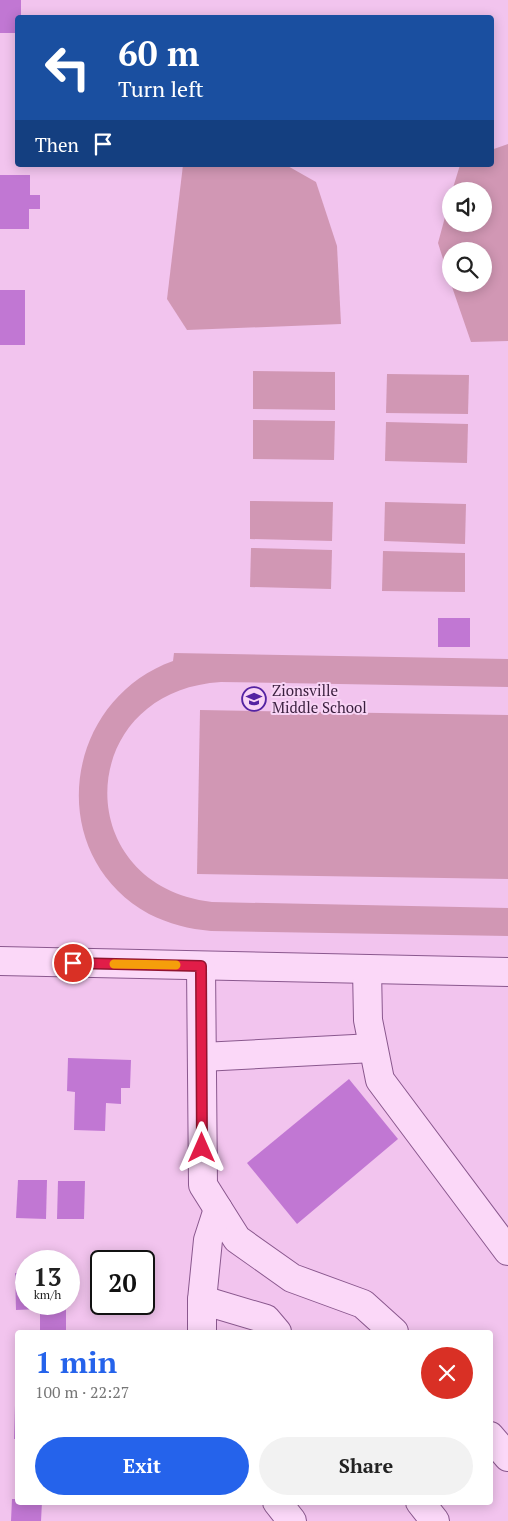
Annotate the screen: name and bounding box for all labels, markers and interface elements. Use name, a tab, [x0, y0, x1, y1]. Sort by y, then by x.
text: 60 m	[118, 30, 199, 76]
icon: left	[35, 35, 100, 100]
text: Turn left	[118, 74, 204, 103]
icon: arrive	[89, 130, 117, 158]
text: Then	[35, 132, 79, 157]
map controls	[442, 182, 492, 292]
button: sound	[442, 182, 492, 232]
button: search	[442, 242, 492, 292]
place label: Zionsville Middle School	[272, 680, 367, 717]
school or university icon: Zionsville Middle School	[241, 686, 267, 712]
pin	[52, 942, 94, 984]
icon: arrive	[59, 949, 87, 977]
position arrow	[175, 1121, 227, 1173]
speed limit sign: 20	[90, 1250, 155, 1315]
text: 13	[33, 1260, 62, 1293]
text: km/h	[34, 1287, 61, 1302]
text: 1 min	[35, 1342, 117, 1382]
button: close	[421, 1347, 473, 1399]
text: 100 m · 22:27	[35, 1381, 129, 1403]
button: Exit	[35, 1437, 249, 1495]
button: Share	[259, 1437, 473, 1495]

